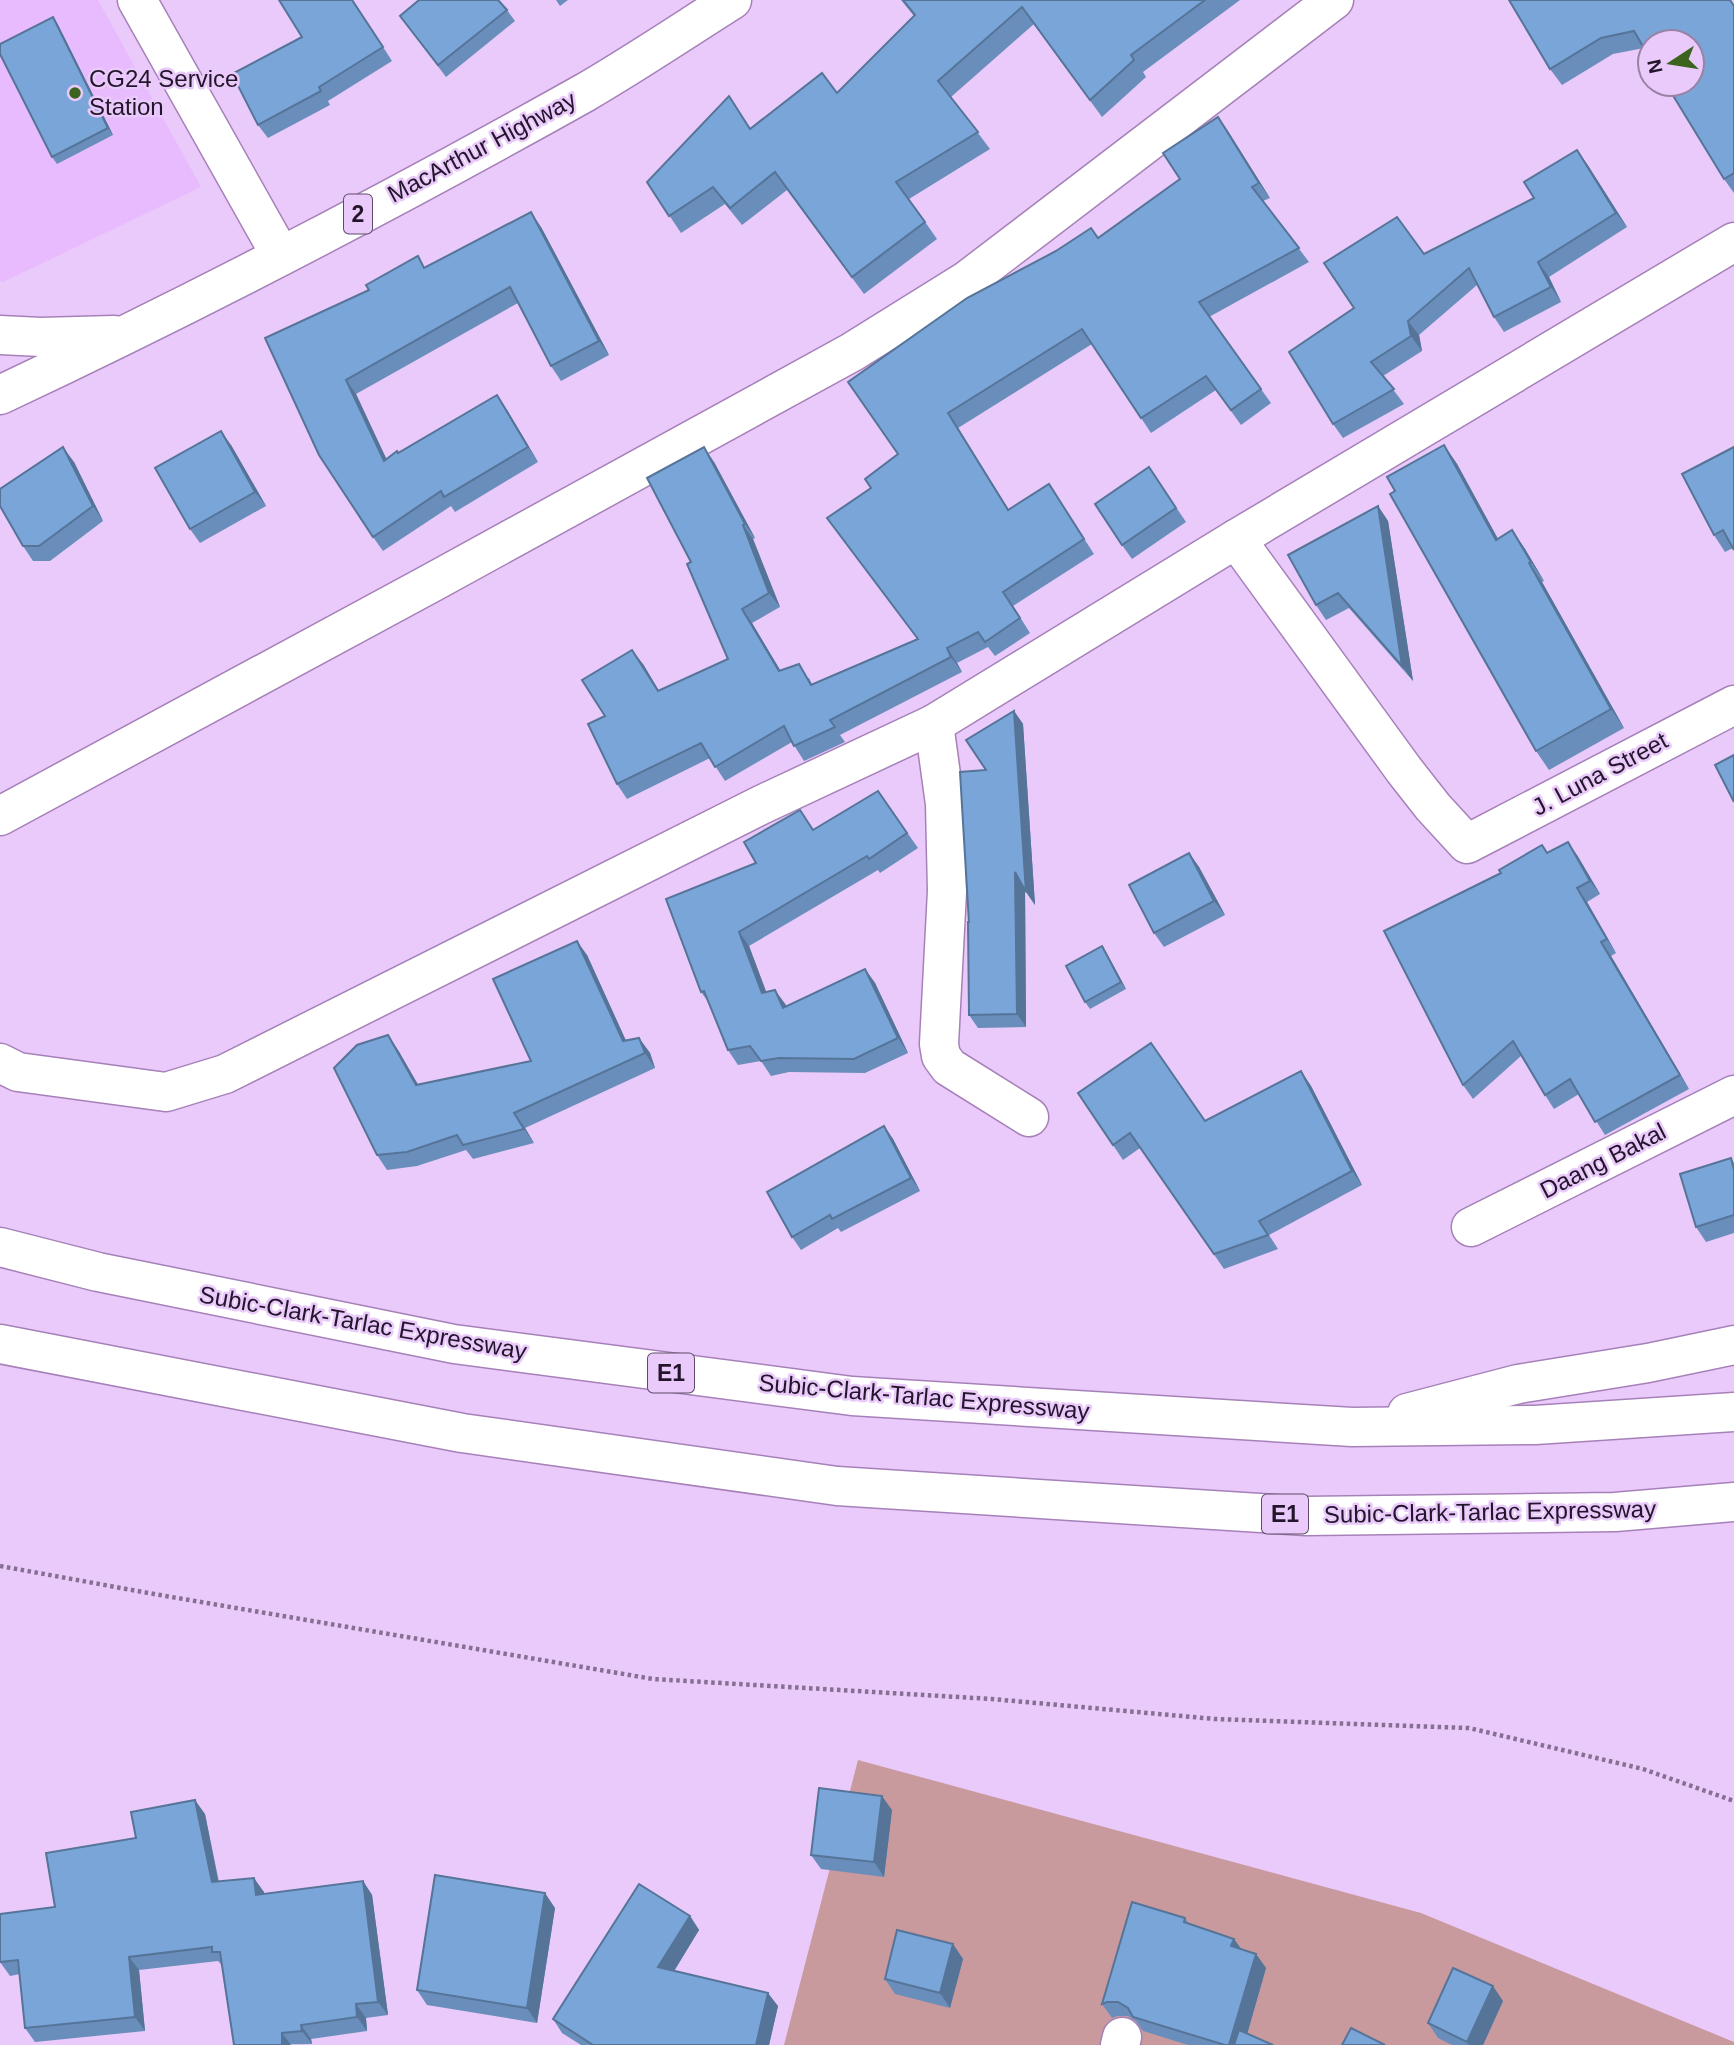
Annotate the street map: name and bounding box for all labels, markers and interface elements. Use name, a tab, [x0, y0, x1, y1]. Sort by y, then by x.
north arrow	[1636, 28, 1706, 98]
text: N	[1643, 58, 1667, 75]
place label: CG24 Service Station	[89, 65, 238, 120]
marker: CG24 Service Station	[67, 85, 83, 101]
street label: MacArthur Highway	[383, 85, 581, 208]
road number: 2	[344, 195, 372, 234]
street label: J. Luna Street	[1527, 726, 1672, 821]
street label: Daang Bakal	[1535, 1117, 1670, 1204]
street label: Subic-Clark-Tarlac Expressway	[197, 1280, 529, 1365]
road number: E1	[648, 1354, 694, 1392]
street label: Subic-Clark-Tarlac Expressway	[757, 1369, 1091, 1424]
road number: E1	[1262, 1494, 1308, 1534]
street label: Subic-Clark-Tarlac Expressway	[1324, 1495, 1656, 1528]

